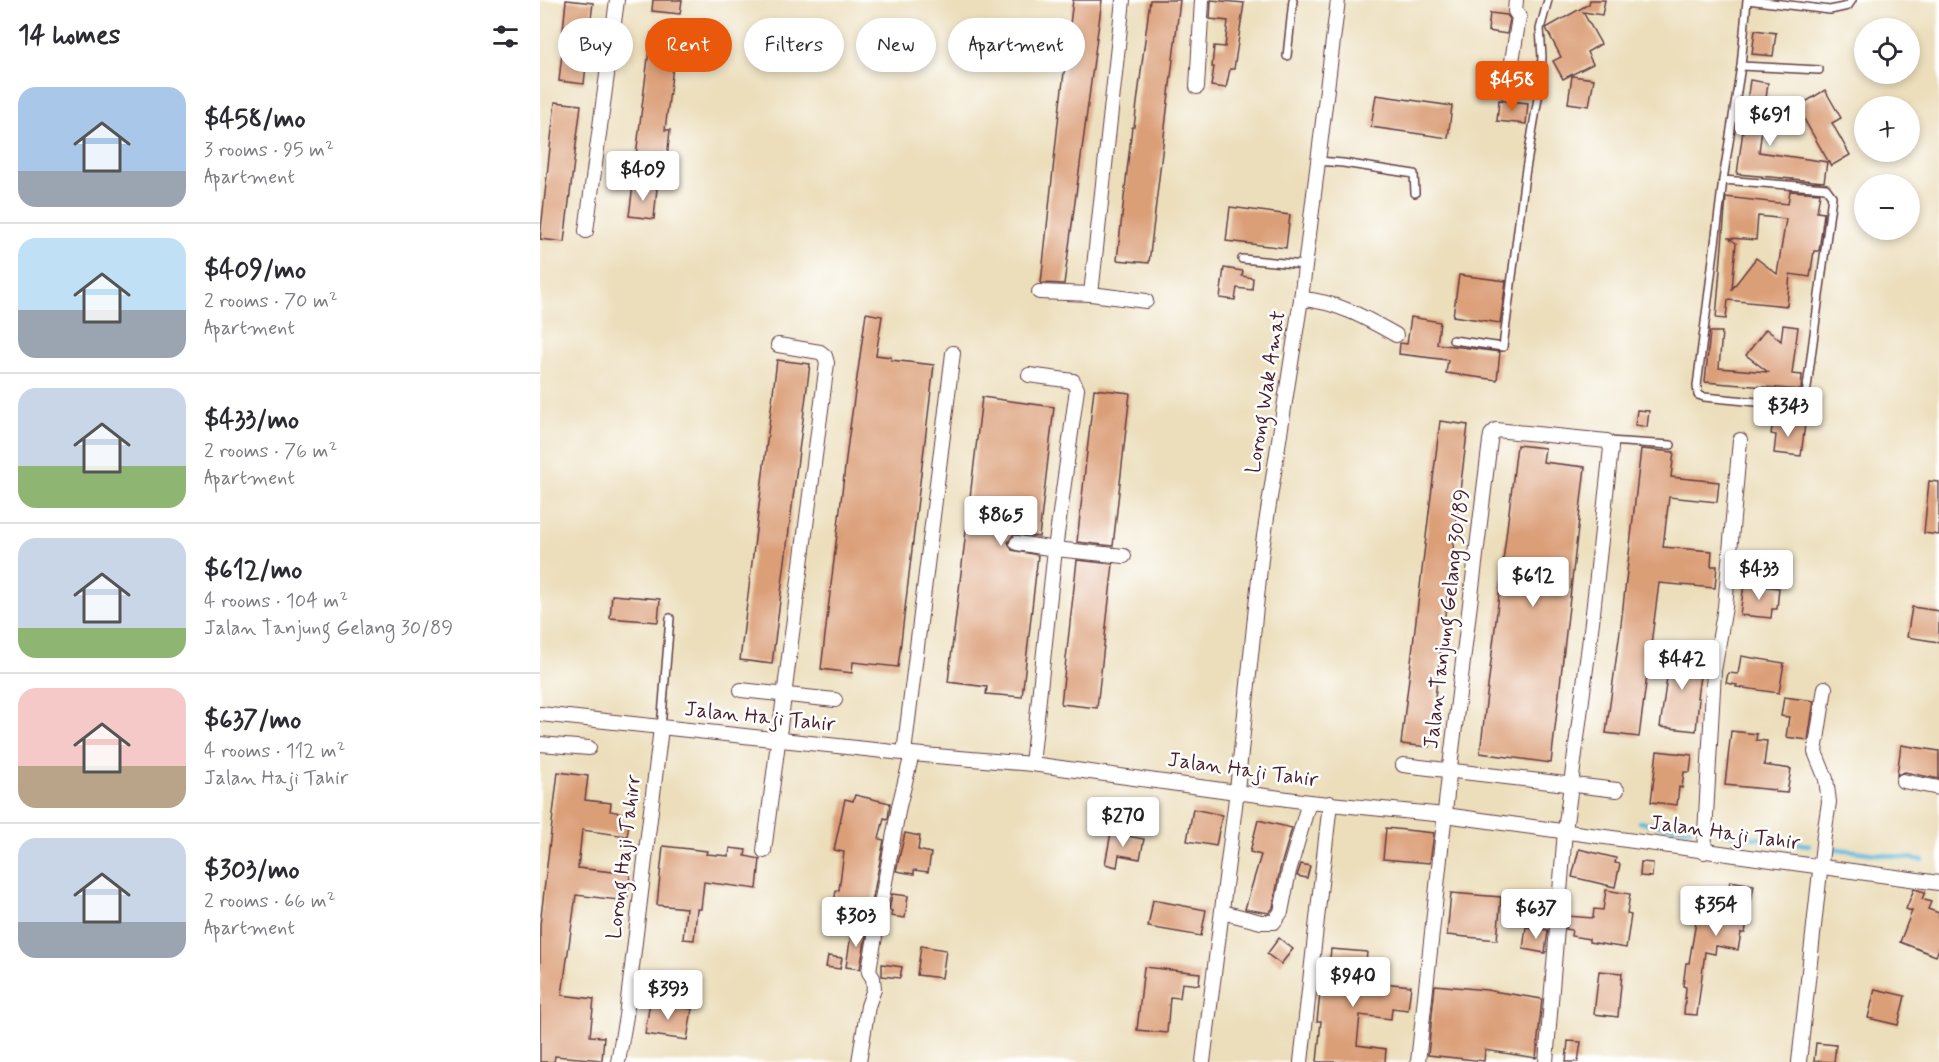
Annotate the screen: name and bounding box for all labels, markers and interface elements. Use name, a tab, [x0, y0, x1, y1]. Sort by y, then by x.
chip: Buy	[558, 18, 633, 72]
chip: Rent	[645, 18, 732, 72]
chip: Filters	[744, 18, 844, 72]
chip: New	[856, 18, 936, 72]
chip: Apartment	[948, 18, 1085, 72]
map controls	[1854, 18, 1920, 240]
button: locate	[1854, 18, 1920, 84]
text: 14 homes	[18, 19, 120, 53]
icon: filters	[489, 20, 522, 53]
pin: $458	[1476, 61, 1548, 112]
text: $458	[1490, 67, 1534, 94]
pin: $691	[1734, 96, 1806, 147]
button: +	[1854, 96, 1920, 162]
text: $691	[1749, 102, 1791, 129]
text: $458/mo	[204, 103, 305, 137]
icon: home	[66, 111, 138, 183]
text: 3 rooms · 95 m²	[204, 137, 334, 164]
pin: $409	[607, 151, 679, 202]
text: $409	[620, 157, 666, 184]
text: Apartment	[204, 164, 295, 191]
button: −	[1854, 174, 1920, 240]
text: $409/mo	[204, 254, 306, 288]
icon: home	[66, 262, 138, 334]
text: 2 rooms · 70 m²	[204, 288, 338, 315]
street label: Lorong Wak Amat	[1239, 309, 1295, 476]
text: Apartment	[204, 315, 295, 342]
pin: $343	[1752, 387, 1824, 438]
text: $343	[1767, 393, 1809, 420]
text: $433/mo	[204, 404, 299, 438]
icon: home	[66, 412, 138, 484]
text: 2 rooms · 76 m²	[204, 438, 337, 465]
text: Apartment	[204, 465, 295, 492]
street label: Jalan Tanjung Gelang 30/89	[1417, 487, 1479, 751]
pin: $865	[965, 496, 1037, 547]
text: $865	[978, 502, 1024, 529]
pin: $433	[1723, 550, 1795, 601]
text: $612/mo	[204, 554, 302, 588]
text: $433	[1739, 556, 1779, 583]
pin: $612	[1497, 557, 1569, 608]
icon: home	[66, 562, 138, 634]
text: $612	[1512, 563, 1554, 590]
text: 4 rooms · 104 m²	[204, 588, 348, 615]
text: Jalan Tanjung Gelang 30/89	[204, 615, 453, 642]
pin: $442	[1646, 640, 1718, 691]
text: $442	[1658, 646, 1706, 673]
street label: Jalan Haji Tahir	[683, 695, 837, 739]
text: $637/mo	[204, 704, 301, 738]
icon: home	[66, 712, 138, 784]
text: 4 rooms · 112 m²	[204, 738, 345, 765]
street label: Jalan Haji Tahir	[1166, 746, 1320, 794]
text: Jalan Haji Tahir	[204, 765, 348, 792]
street label: Lorong Haji Tahirr	[600, 773, 650, 941]
pin: $270	[1087, 797, 1159, 848]
text: $270	[1101, 803, 1145, 830]
street label: Jalan Haji Tahir	[1648, 809, 1802, 857]
text: $303/mo	[204, 854, 300, 888]
icon: home	[66, 862, 138, 934]
pin: $354	[1680, 886, 1752, 937]
text: 2 rooms · 66 m²	[204, 888, 335, 915]
pin: $637	[1500, 889, 1572, 940]
text: $354	[1694, 892, 1738, 919]
text: $637	[1515, 895, 1557, 922]
pin: $303	[820, 897, 892, 948]
text: $303	[836, 903, 876, 930]
text: Apartment	[204, 915, 295, 942]
pin: $940	[1317, 957, 1389, 1008]
text: $940	[1330, 963, 1376, 990]
pin: $393	[632, 970, 704, 1021]
text: $393	[648, 976, 688, 1003]

